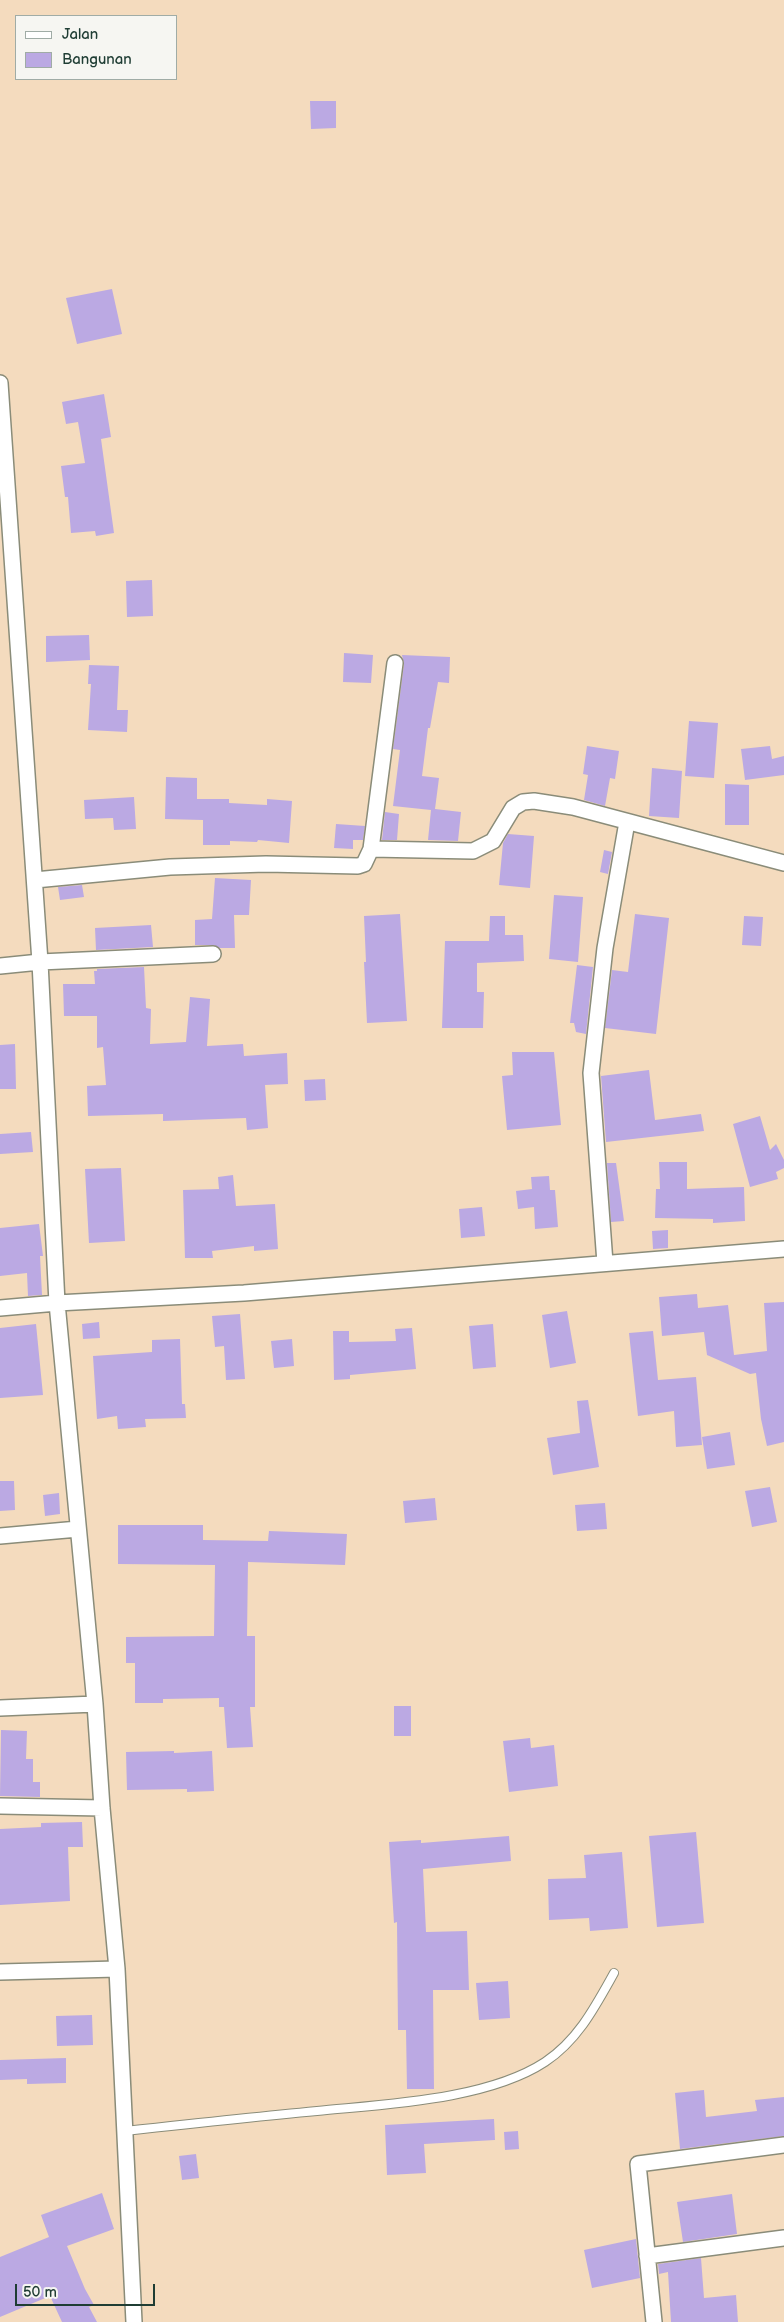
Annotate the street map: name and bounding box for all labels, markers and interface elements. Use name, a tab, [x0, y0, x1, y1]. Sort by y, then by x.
legend	[15, 15, 178, 80]
text: Jalan	[62, 25, 98, 44]
text: Bangunan	[62, 50, 132, 69]
scale bar	[18, 2274, 158, 2306]
text: 50 m	[23, 2283, 57, 2302]

